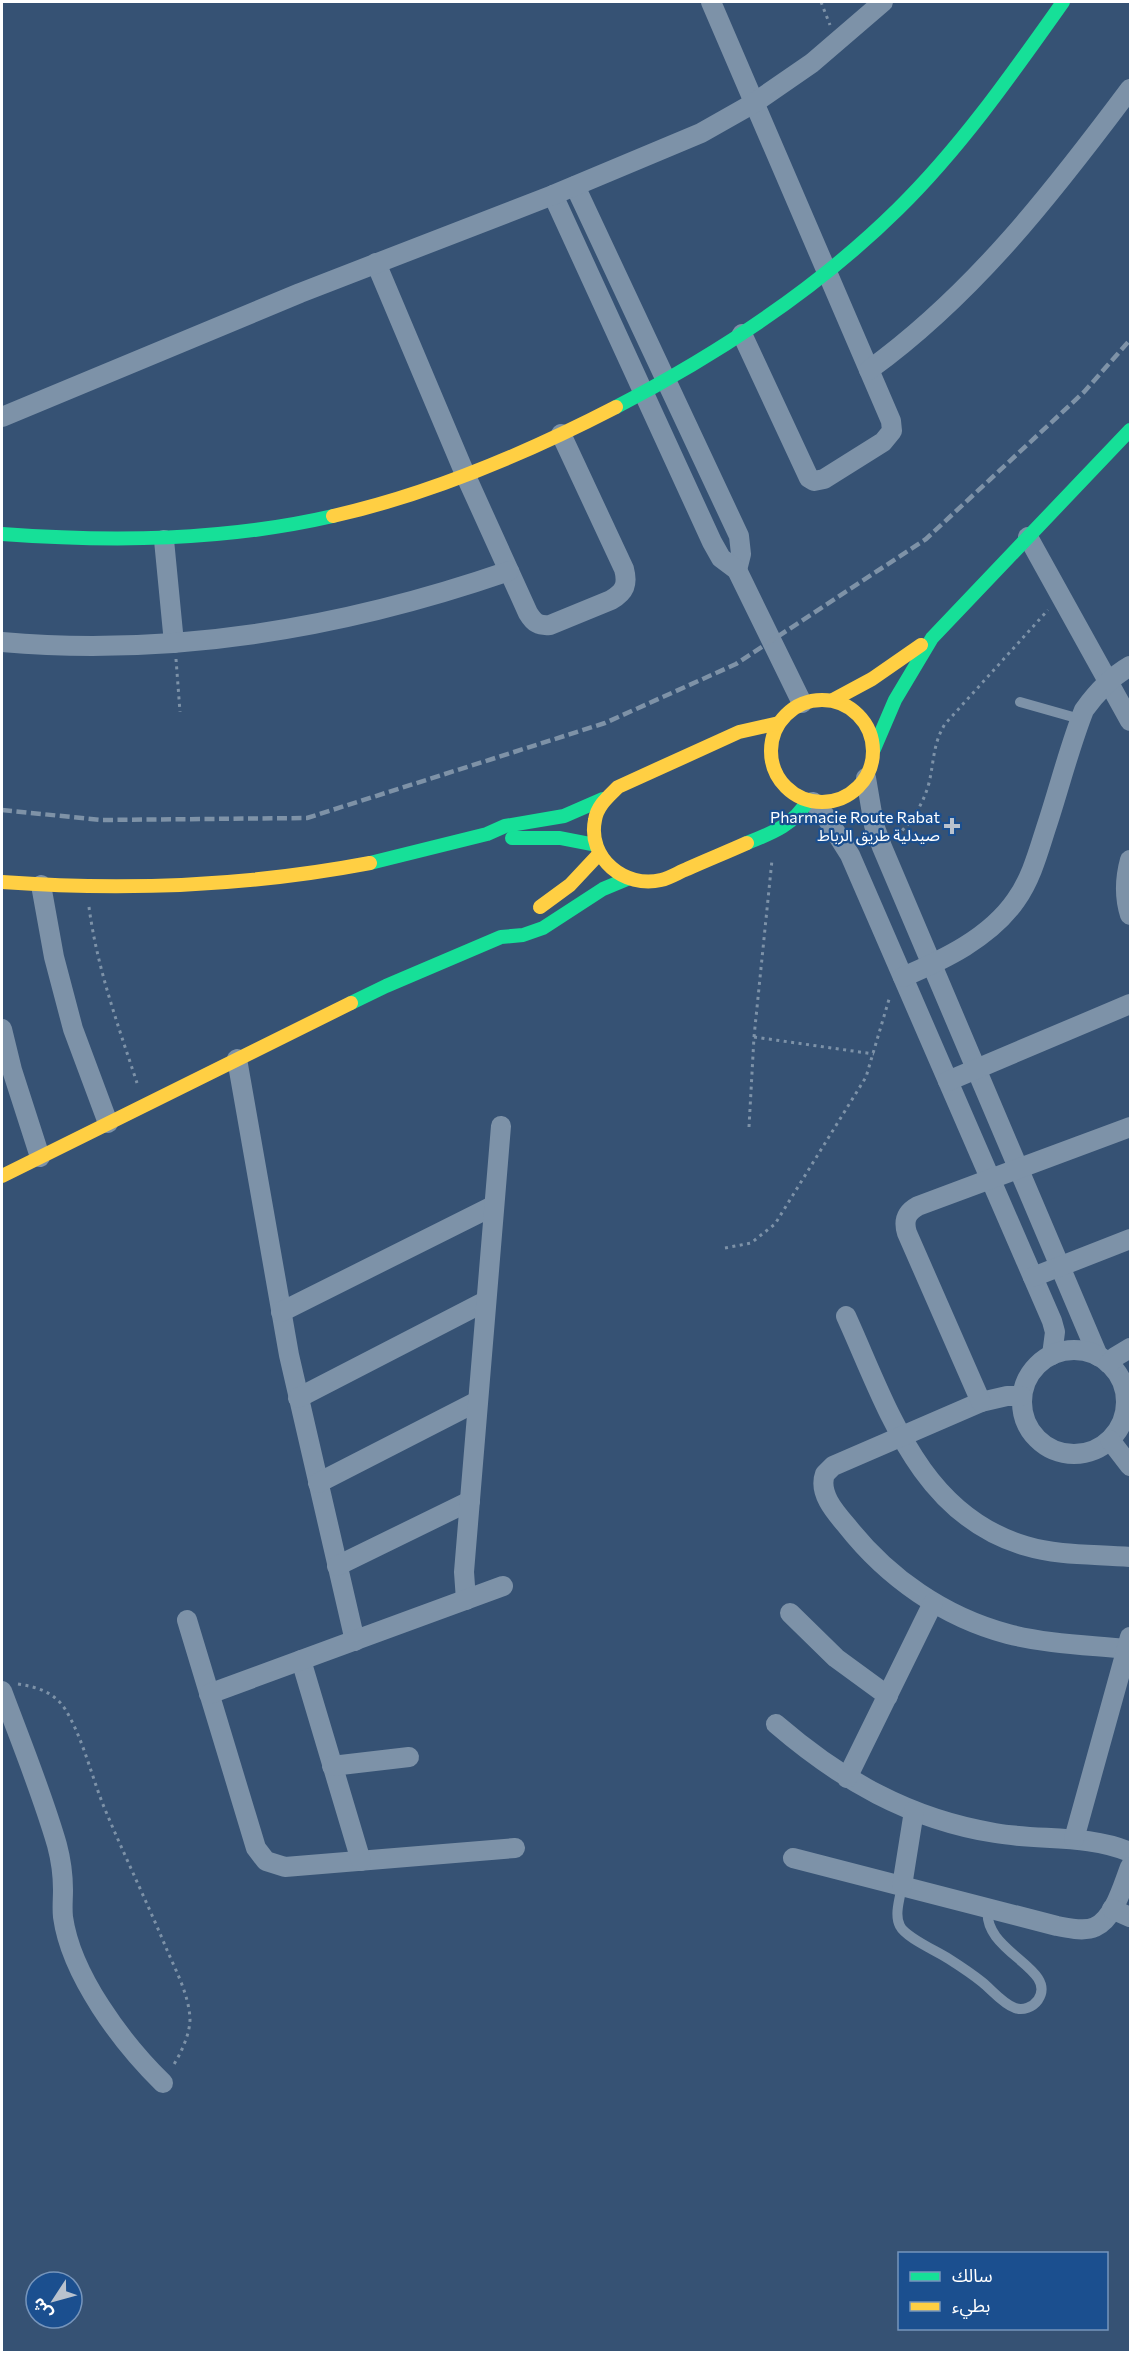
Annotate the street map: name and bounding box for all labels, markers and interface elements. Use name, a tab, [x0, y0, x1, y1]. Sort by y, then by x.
place label: Pharmacie Route Rabat صيدلية طريق الرباط	[770, 807, 940, 846]
marker: Pharmacie Route Rabat صيدلية طريق الرباط	[945, 819, 959, 833]
legend	[898, 2252, 1108, 2330]
text: سالك	[952, 2264, 993, 2286]
north arrow	[24, 2270, 84, 2330]
text: ش	[27, 2294, 56, 2324]
text: بطيء	[952, 2294, 990, 2319]

